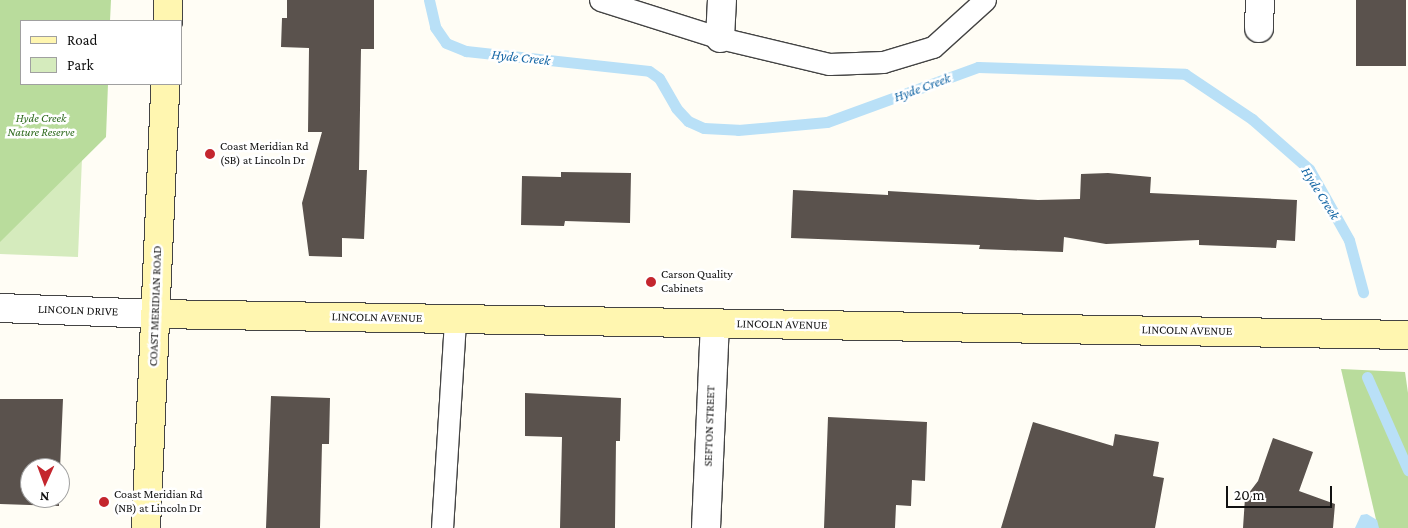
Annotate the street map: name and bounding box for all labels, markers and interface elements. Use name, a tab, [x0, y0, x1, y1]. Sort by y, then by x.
legend	[20, 20, 182, 85]
text: Road	[67, 32, 97, 48]
water label: Hyde Creek	[491, 46, 551, 68]
text: Park	[67, 57, 94, 73]
water label: Hyde Creek	[891, 69, 953, 105]
park label: Hyde Creek Nature Reserve	[7, 112, 75, 140]
place label: Coast Meridian Rd (SB) at Lincoln Dr	[220, 140, 309, 168]
marker: Coast Meridian Rd (SB) at Lincoln Dr	[204, 148, 216, 160]
water label: Hyde Creek	[1298, 163, 1344, 223]
street label: COAST MERIDIAN ROAD	[147, 245, 165, 367]
place label: Carson Quality Cabinets	[661, 268, 733, 296]
marker: Carson Quality Cabinets	[645, 276, 657, 288]
street label: LINCOLN DRIVE	[38, 302, 118, 320]
street label: LINCOLN AVENUE	[331, 310, 423, 326]
street label: LINCOLN AVENUE	[736, 317, 828, 333]
street label: LINCOLN AVENUE	[1141, 323, 1233, 339]
street label: SEFTON STREET	[701, 385, 719, 467]
north arrow	[20, 458, 70, 508]
scale bar	[1228, 476, 1334, 508]
text: 20 m	[1234, 487, 1265, 503]
place label: Coast Meridian Rd (NB) at Lincoln Dr	[114, 488, 203, 516]
text: N	[39, 489, 50, 505]
marker: Coast Meridian Rd (NB) at Lincoln Dr	[98, 496, 110, 508]

